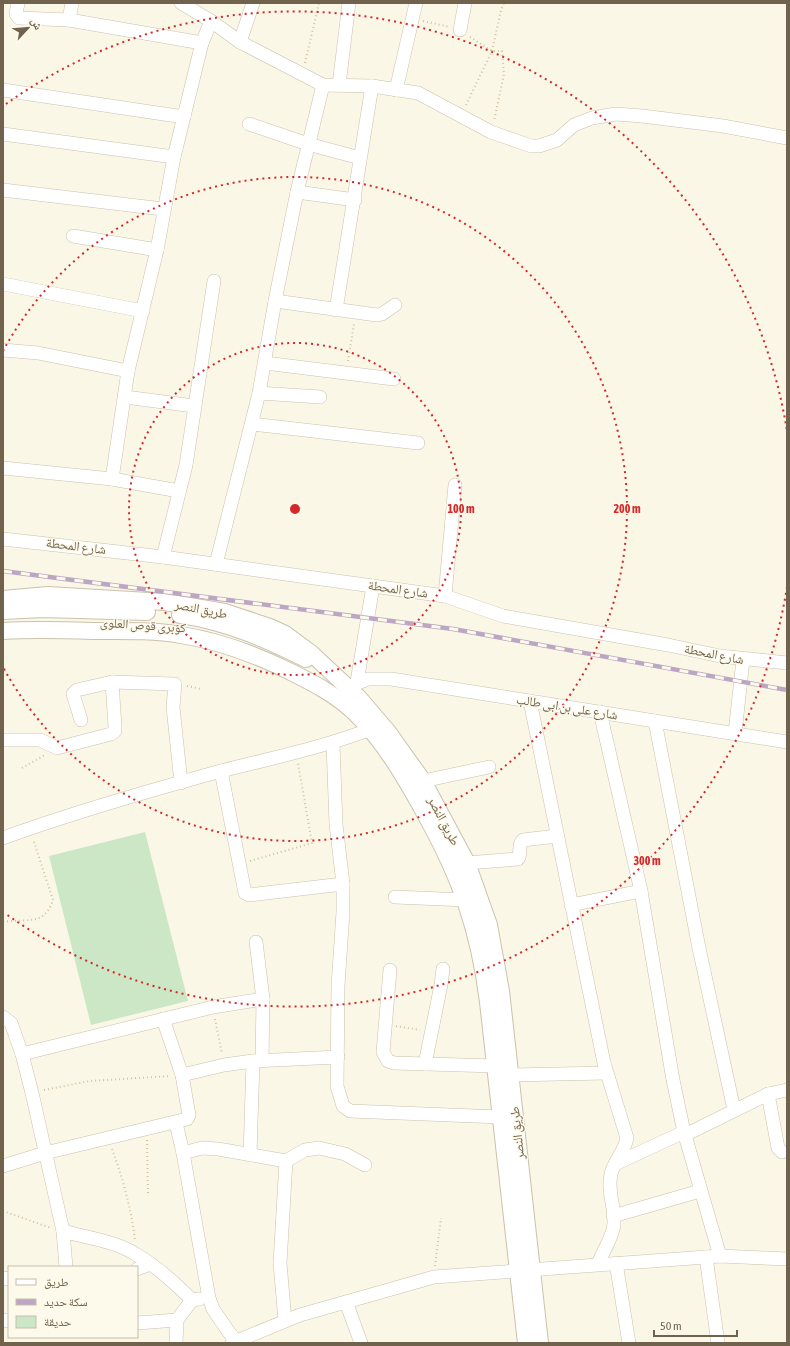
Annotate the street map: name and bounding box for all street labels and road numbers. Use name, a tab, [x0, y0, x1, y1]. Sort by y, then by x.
street label: شارع المحطة	[45, 535, 107, 559]
street label: شارع المحطة	[367, 577, 429, 603]
street label: طريق النصر	[172, 596, 229, 622]
street label: كوبرى قوص العلوى	[99, 615, 187, 637]
street label: شارع المحطة	[683, 641, 745, 669]
street label: شارع على بن ابى طالب	[515, 692, 619, 724]
street label: طريق النصر	[423, 793, 463, 849]
street label: طريق النصر	[507, 1106, 528, 1161]

